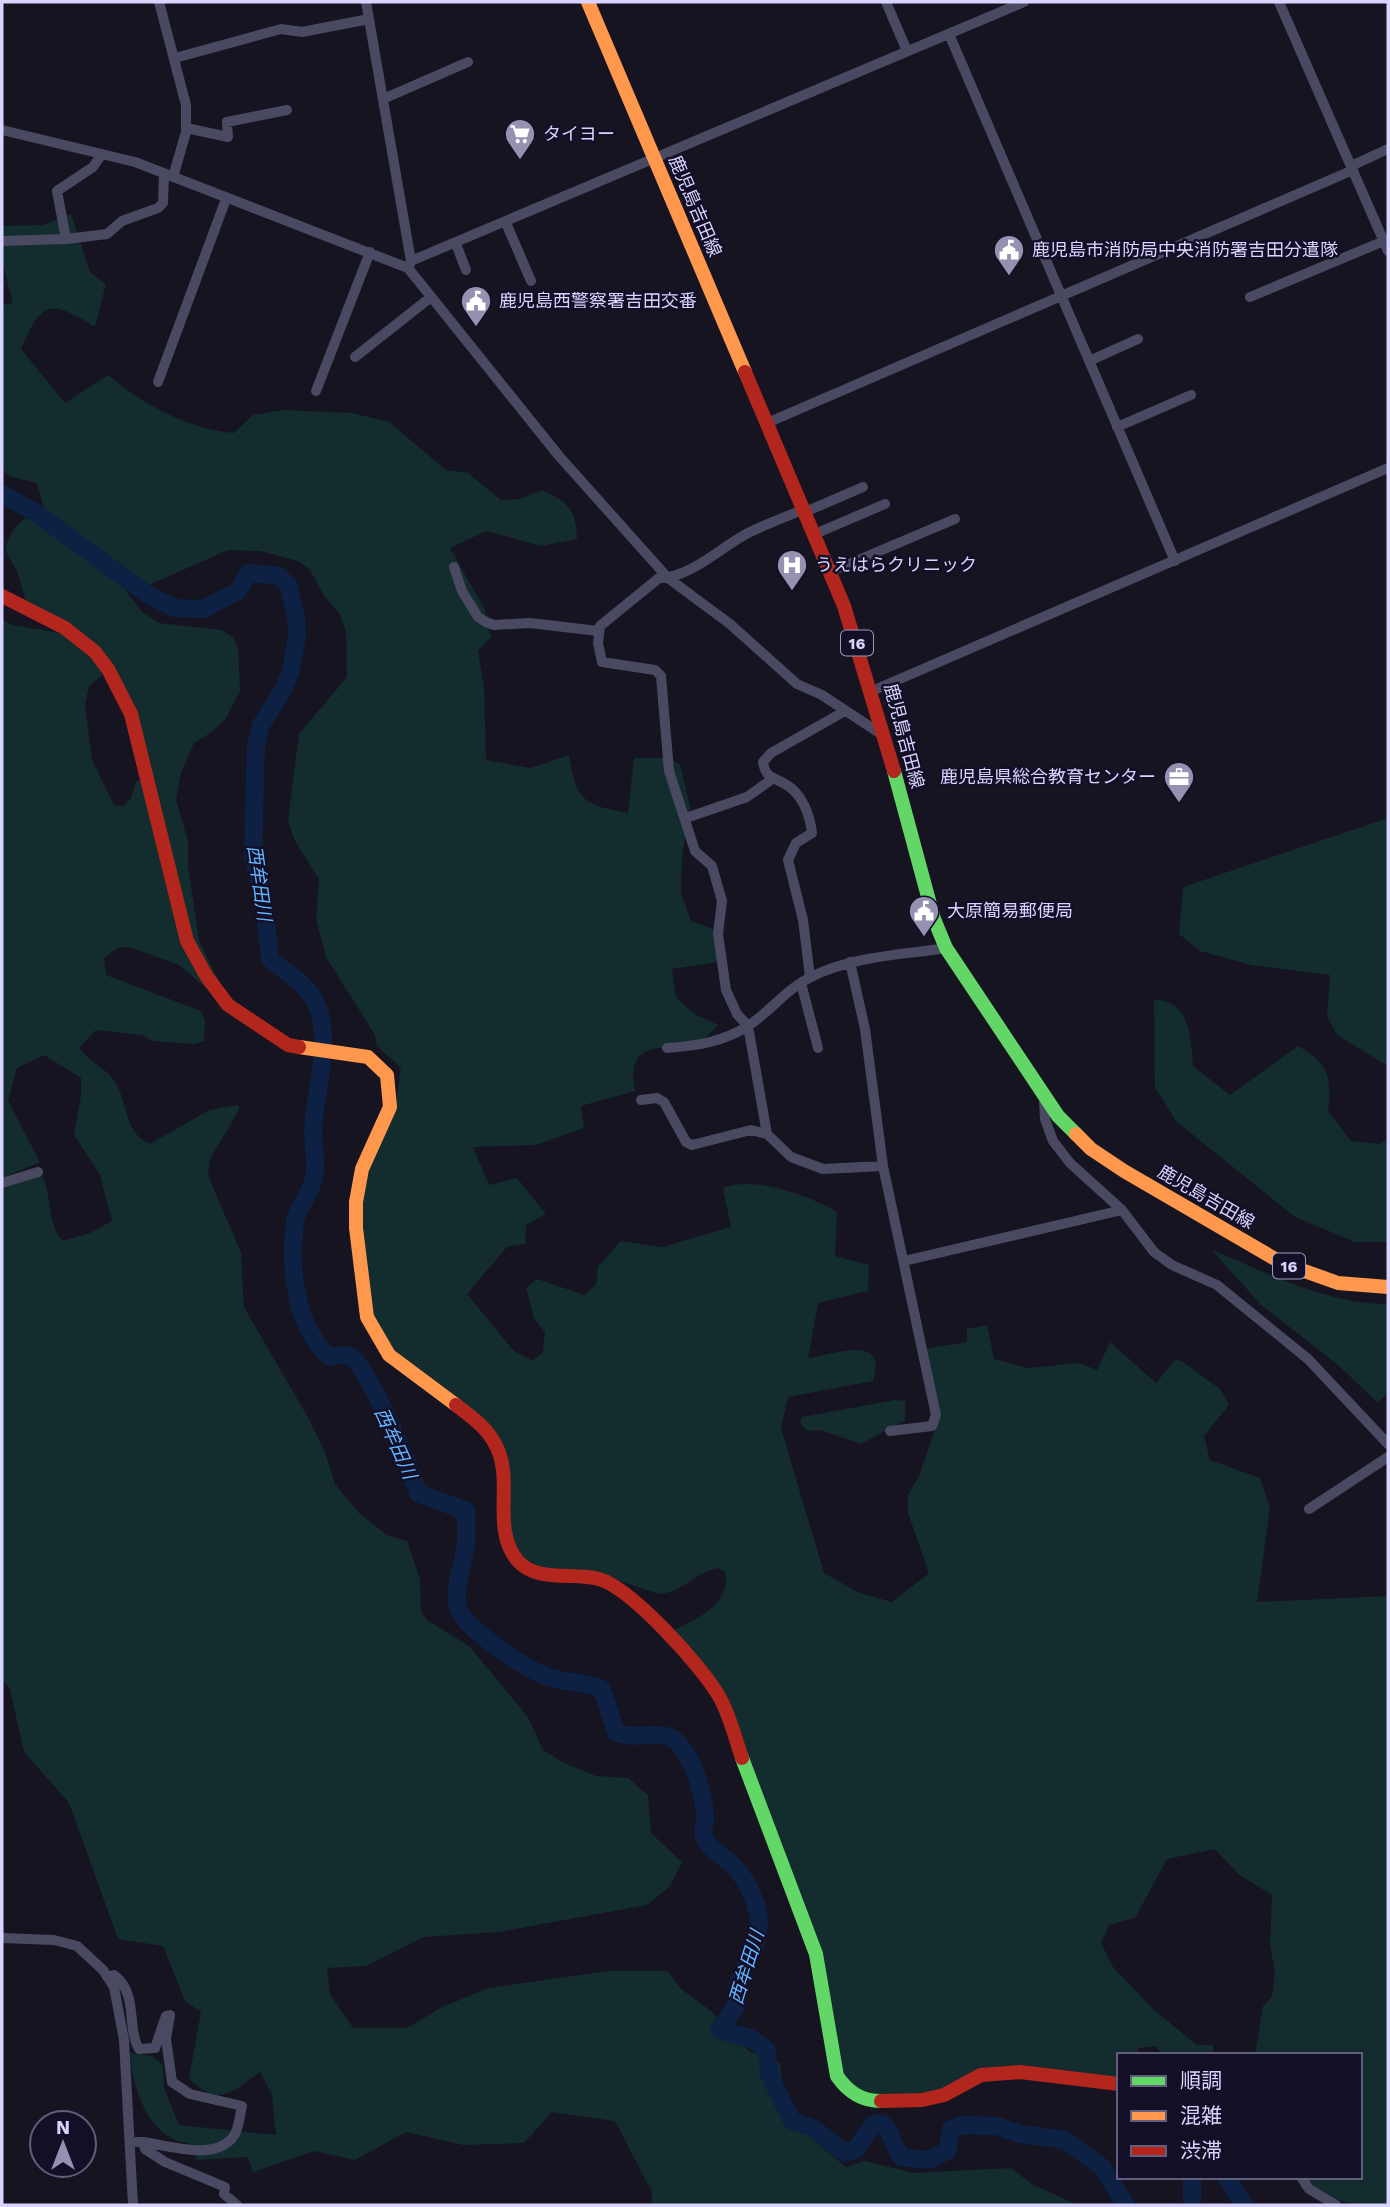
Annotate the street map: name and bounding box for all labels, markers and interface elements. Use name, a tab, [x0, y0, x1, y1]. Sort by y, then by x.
supermarket icon: タイヨー	[503, 117, 537, 161]
place label: タイヨー	[543, 123, 615, 144]
street label: 鹿児島吉田線	[665, 152, 726, 260]
public building icon: 鹿児島市消防局中央消防署吉田分遣隊	[992, 233, 1026, 277]
place label: 鹿児島市消防局中央消防署吉田分遣隊	[1032, 239, 1338, 260]
public building icon: 鹿児島西警察署吉田交番	[459, 284, 493, 328]
place label: 鹿児島西警察署吉田交番	[499, 290, 697, 311]
hospital icon: うえはらクリニック	[775, 548, 809, 592]
place label: うえはらクリニック	[815, 554, 977, 575]
road number: 16	[841, 630, 873, 656]
street label: 鹿児島吉田線	[880, 681, 929, 791]
office icon: 鹿児島県総合教育センター	[1162, 760, 1196, 804]
place label: 鹿児島県総合教育センター	[940, 766, 1156, 787]
water label: 西牟田川	[243, 844, 276, 924]
public building icon: 大原簡易郵便局	[907, 894, 941, 938]
place label: 大原簡易郵便局	[947, 900, 1073, 921]
street label: 鹿児島吉田線	[1154, 1160, 1258, 1233]
road number: 16	[1273, 1254, 1305, 1278]
water label: 西牟田川	[370, 1404, 422, 1484]
water label: 西牟田川	[724, 1926, 769, 2007]
legend	[1117, 2053, 1362, 2179]
text: 順調	[1180, 2068, 1222, 2093]
text: 混雑	[1180, 2103, 1222, 2128]
north arrow	[28, 2109, 98, 2179]
text: N	[56, 2116, 70, 2139]
text: 渋滞	[1180, 2138, 1222, 2163]

